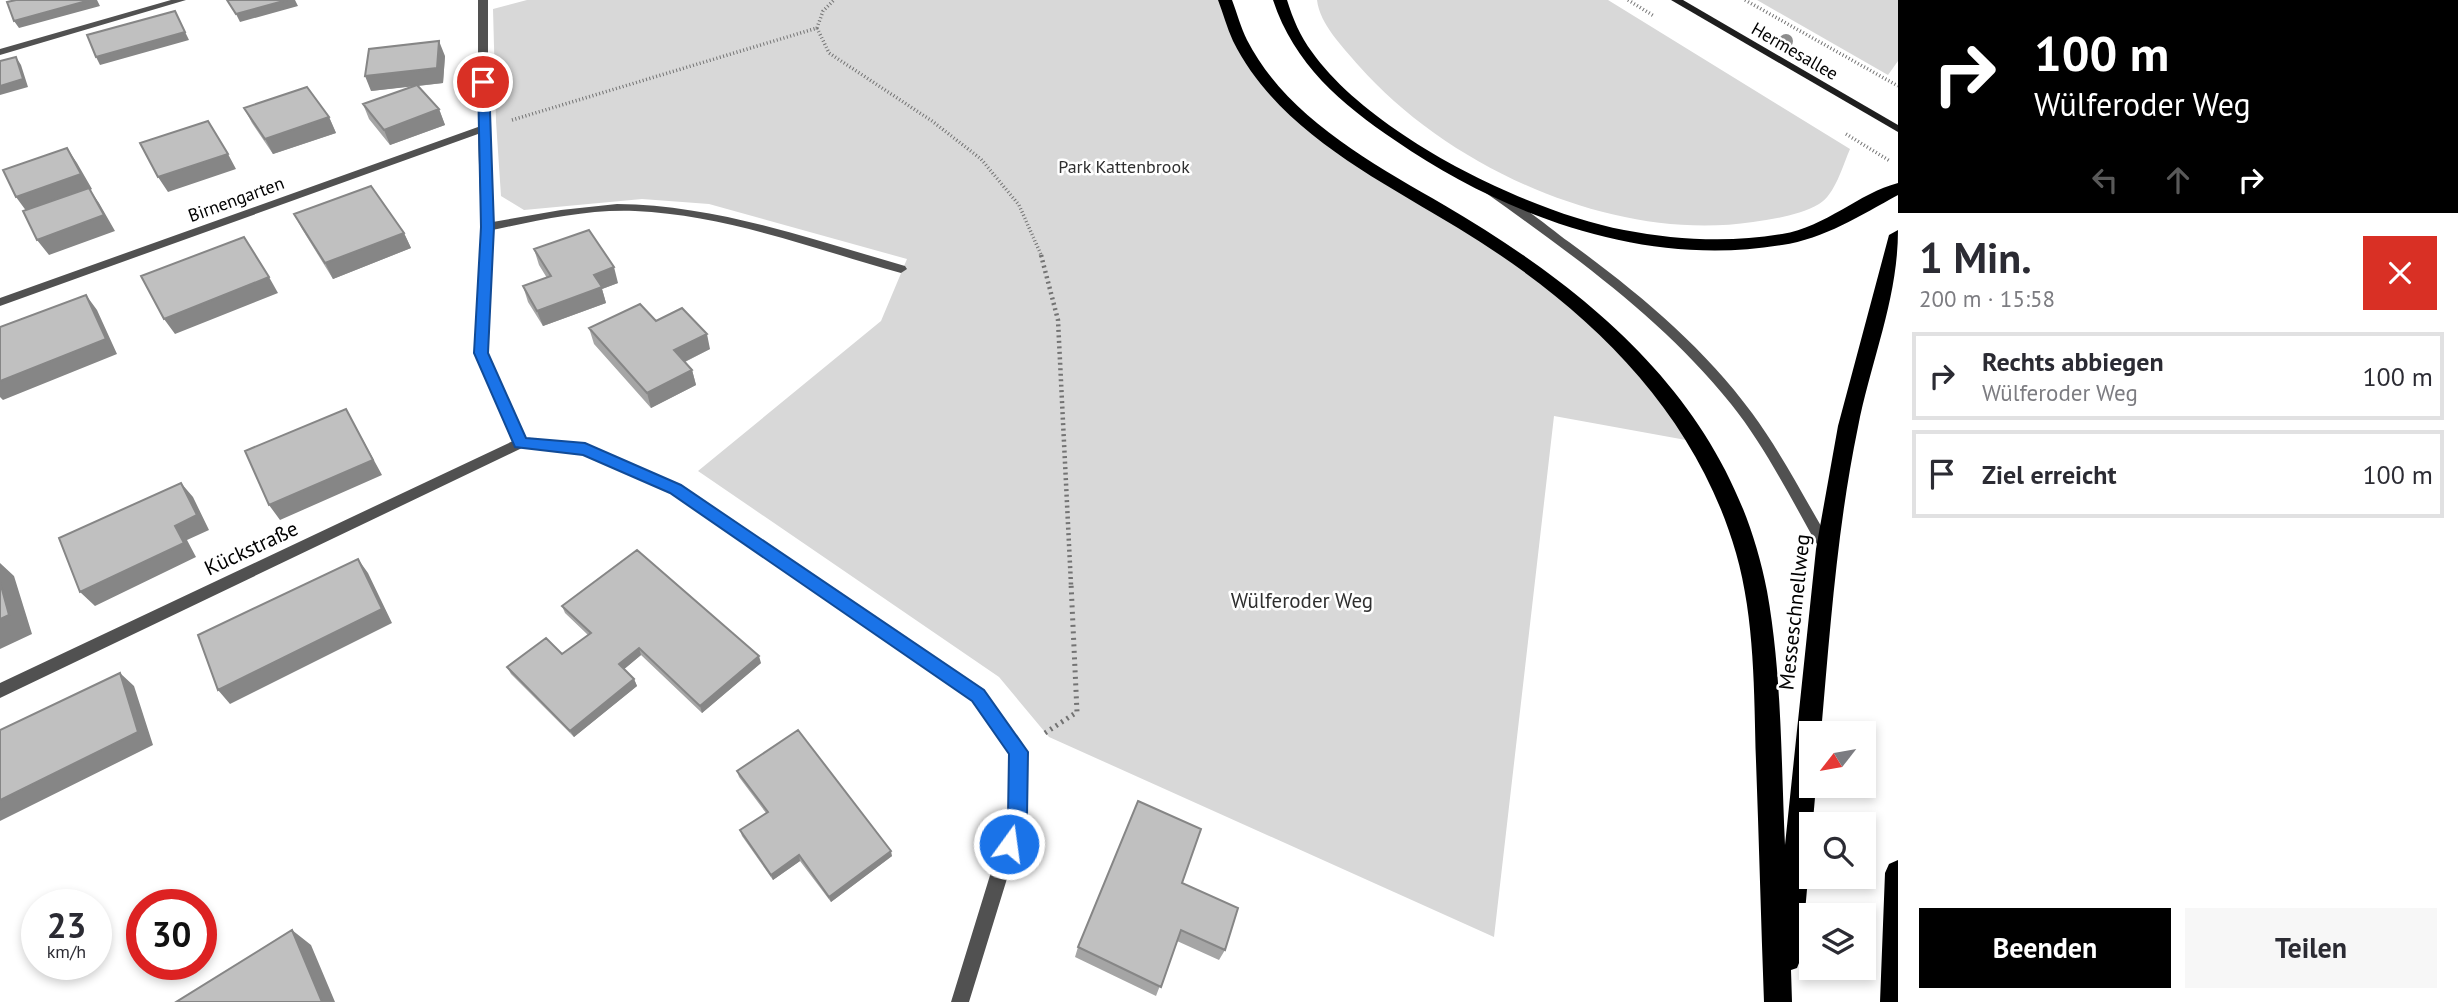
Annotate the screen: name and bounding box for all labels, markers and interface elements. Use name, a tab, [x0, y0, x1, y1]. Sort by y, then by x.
street label: Hermesallee	[1748, 17, 1842, 85]
text: 100 m	[2034, 21, 2169, 85]
icon: right	[1919, 28, 2010, 119]
pin	[453, 52, 513, 112]
icon: arrive	[464, 63, 502, 101]
text: Wülferoder Weg	[2034, 83, 2251, 125]
park label: Park Kattenbrook	[1058, 155, 1190, 178]
icon: left	[2086, 161, 2124, 199]
icon: ahead	[2159, 161, 2197, 199]
icon: right	[2232, 161, 2270, 199]
street label: Birnengarten	[185, 171, 287, 227]
text: 1 Min.	[1919, 230, 2032, 285]
button: close	[2363, 236, 2437, 310]
text: 200 m · 15:58	[1919, 284, 2055, 313]
text: Rechts abbiegen	[1982, 345, 2164, 378]
icon: right	[1923, 357, 1961, 395]
text: 100 m	[2362, 360, 2433, 393]
text: Wülferoder Weg	[1982, 378, 2138, 407]
icon: arrive	[1923, 455, 1961, 493]
text: Ziel erreicht	[1982, 458, 2117, 491]
text: 100 m	[2362, 458, 2433, 491]
street label: Kückstraße	[200, 515, 302, 581]
street label: Messeschnellweg	[1772, 533, 1816, 691]
park label: Wülferoder Weg	[1231, 587, 1373, 614]
north arrow	[1799, 721, 1876, 798]
map controls	[1799, 721, 1876, 980]
position arrow	[972, 807, 1046, 881]
button: search	[1799, 812, 1876, 889]
speed limit sign: 30	[126, 889, 217, 980]
text: 23	[47, 902, 86, 948]
button: layers	[1799, 903, 1876, 980]
button: Beenden	[1919, 908, 2171, 988]
button: Teilen	[2185, 908, 2437, 988]
text: km/h	[47, 940, 86, 963]

